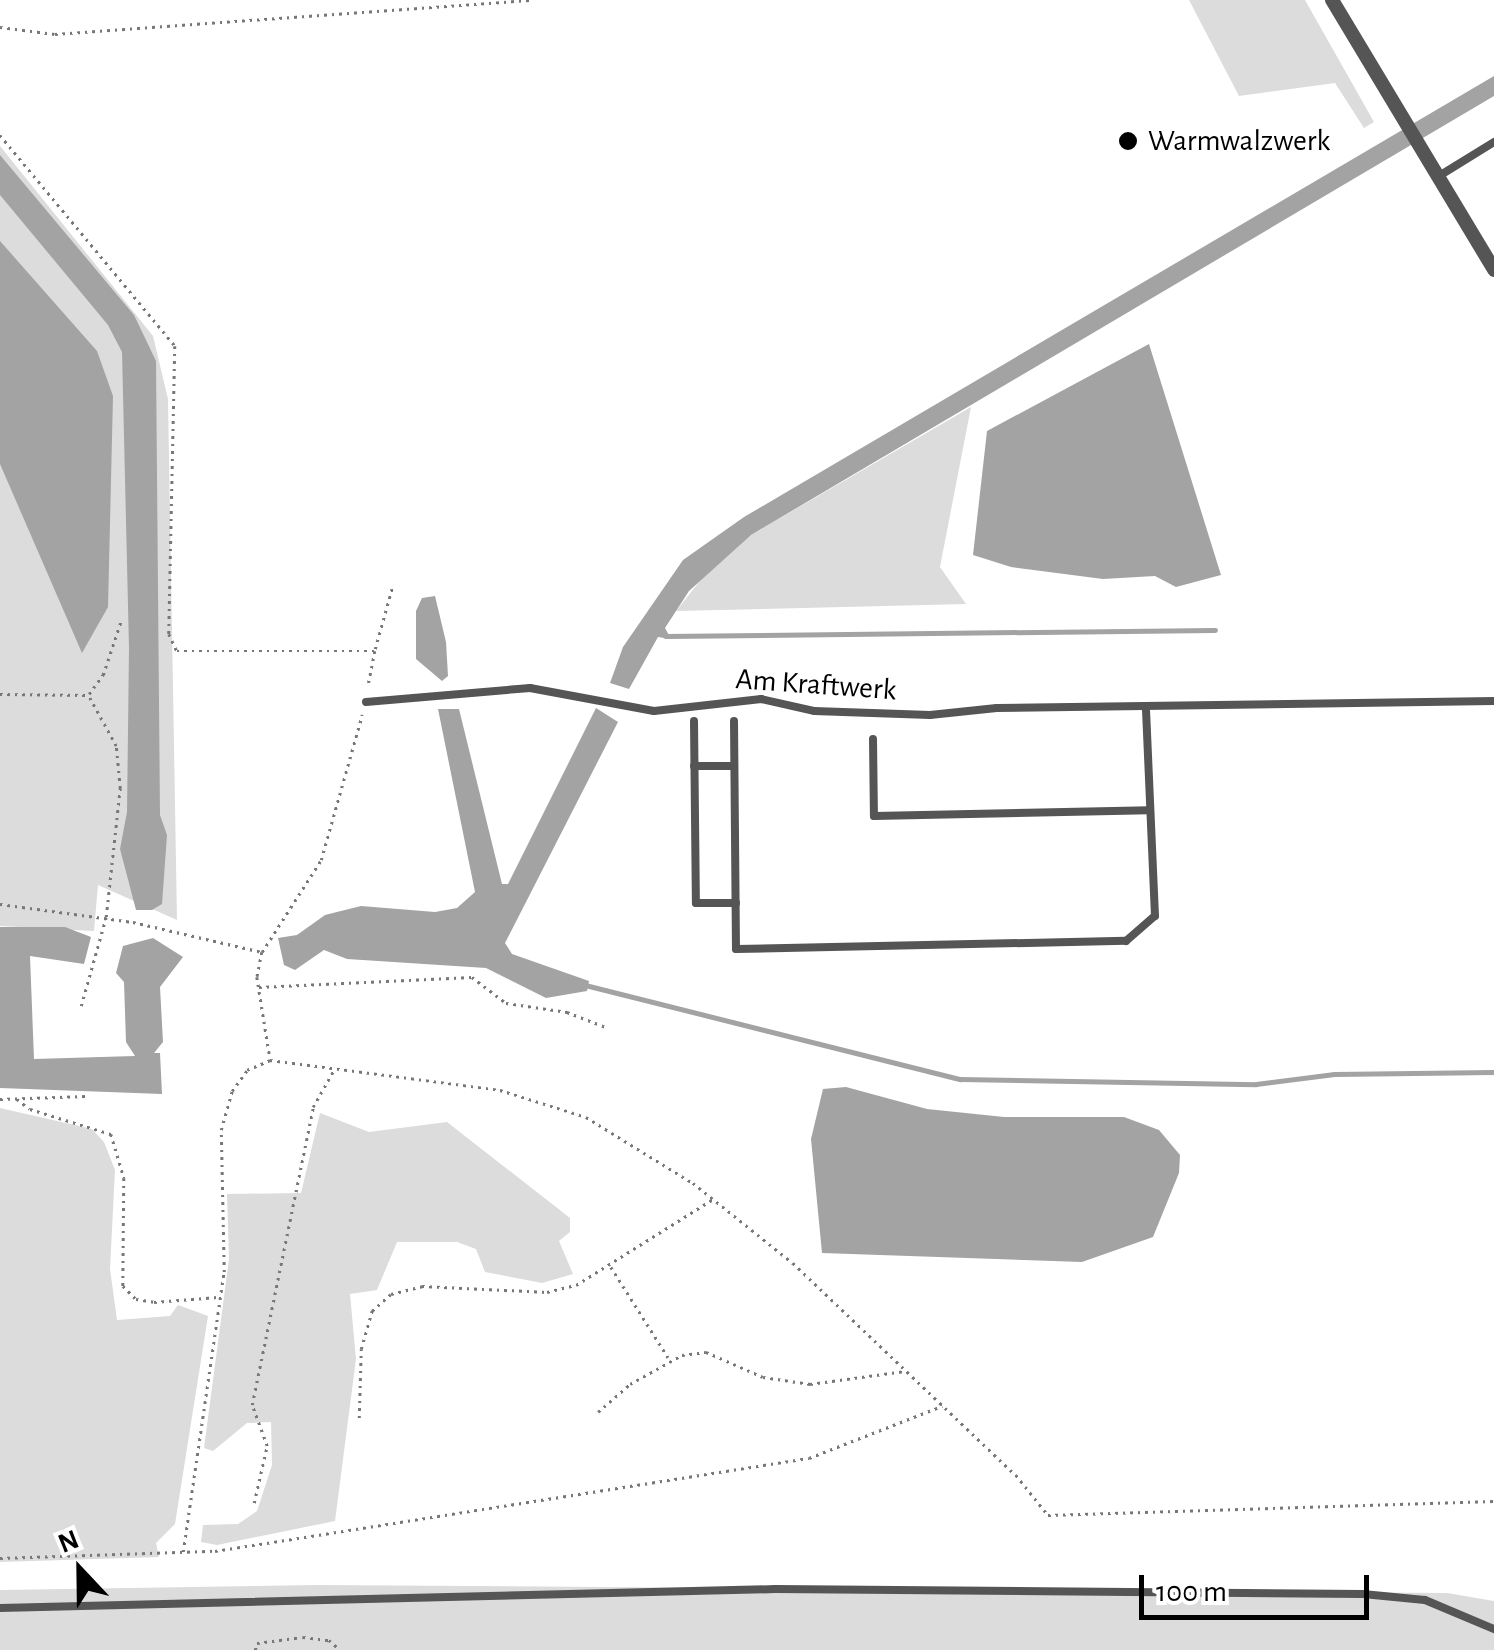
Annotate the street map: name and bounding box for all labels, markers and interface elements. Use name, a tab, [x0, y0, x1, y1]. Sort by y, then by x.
place label: Warmwalzwerk	[1148, 123, 1330, 159]
marker: Warmwalzwerk	[1117, 130, 1139, 152]
street label: Am Kraftwerk	[734, 661, 898, 709]
north arrow	[30, 1520, 130, 1620]
text: N	[54, 1526, 83, 1559]
scale bar	[1144, 1555, 1374, 1617]
text: 100 m	[1156, 1577, 1227, 1607]

